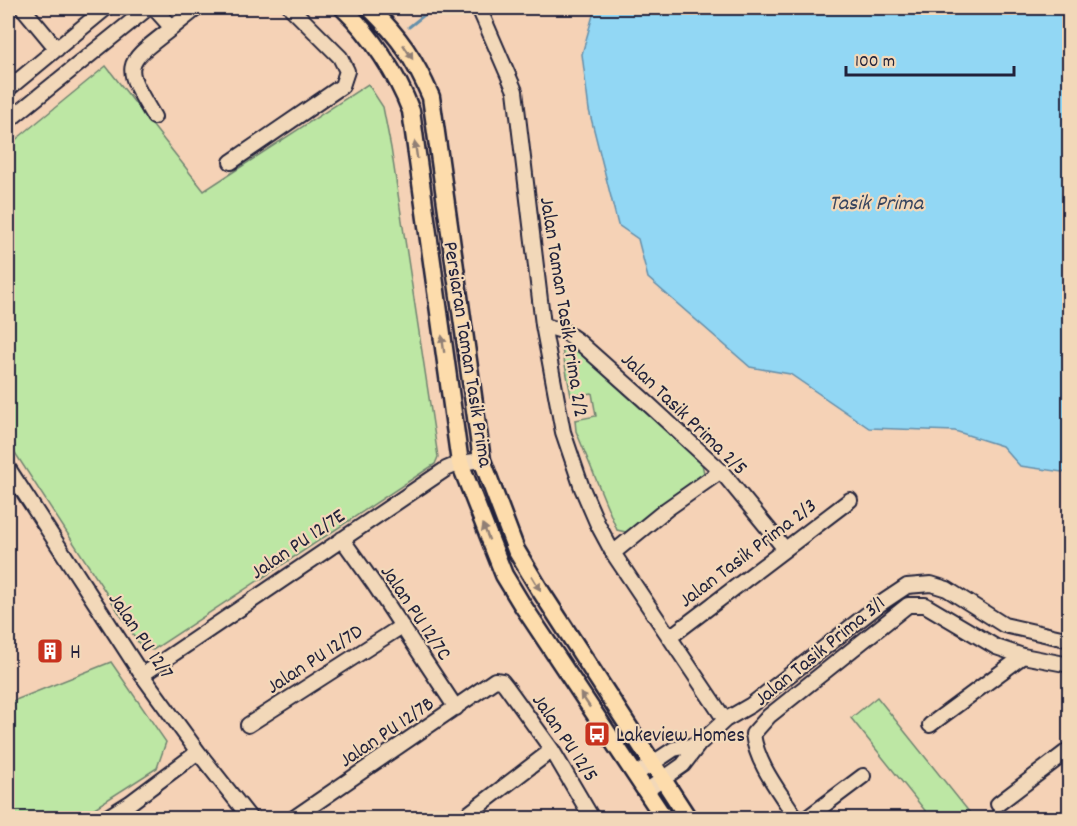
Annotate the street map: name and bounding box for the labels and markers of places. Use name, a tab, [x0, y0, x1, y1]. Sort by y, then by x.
building icon: H	[35, 636, 65, 666]
place label: H	[70, 639, 81, 669]
bus stop icon: Lakeview Homes	[582, 719, 612, 749]
place label: Lakeview Homes	[616, 722, 745, 752]

